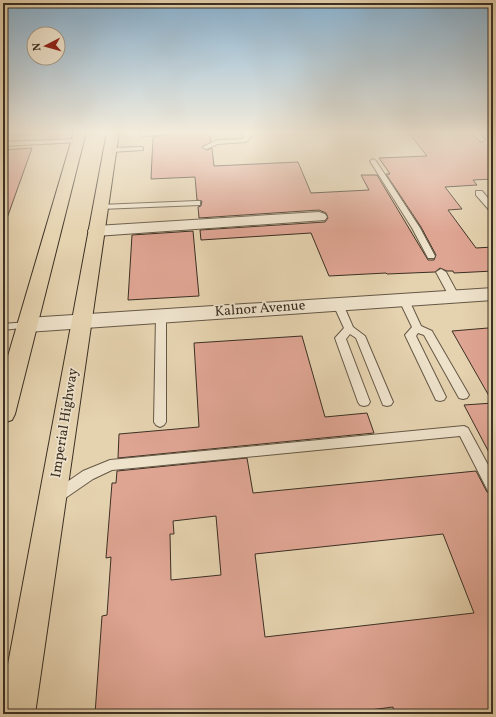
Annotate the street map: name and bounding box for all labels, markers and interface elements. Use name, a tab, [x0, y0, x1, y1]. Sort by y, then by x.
north arrow	[26, 26, 66, 66]
text: N	[30, 42, 45, 52]
street label: Kalnor Avenue	[214, 296, 306, 322]
street label: Imperial Highway	[47, 366, 83, 479]

